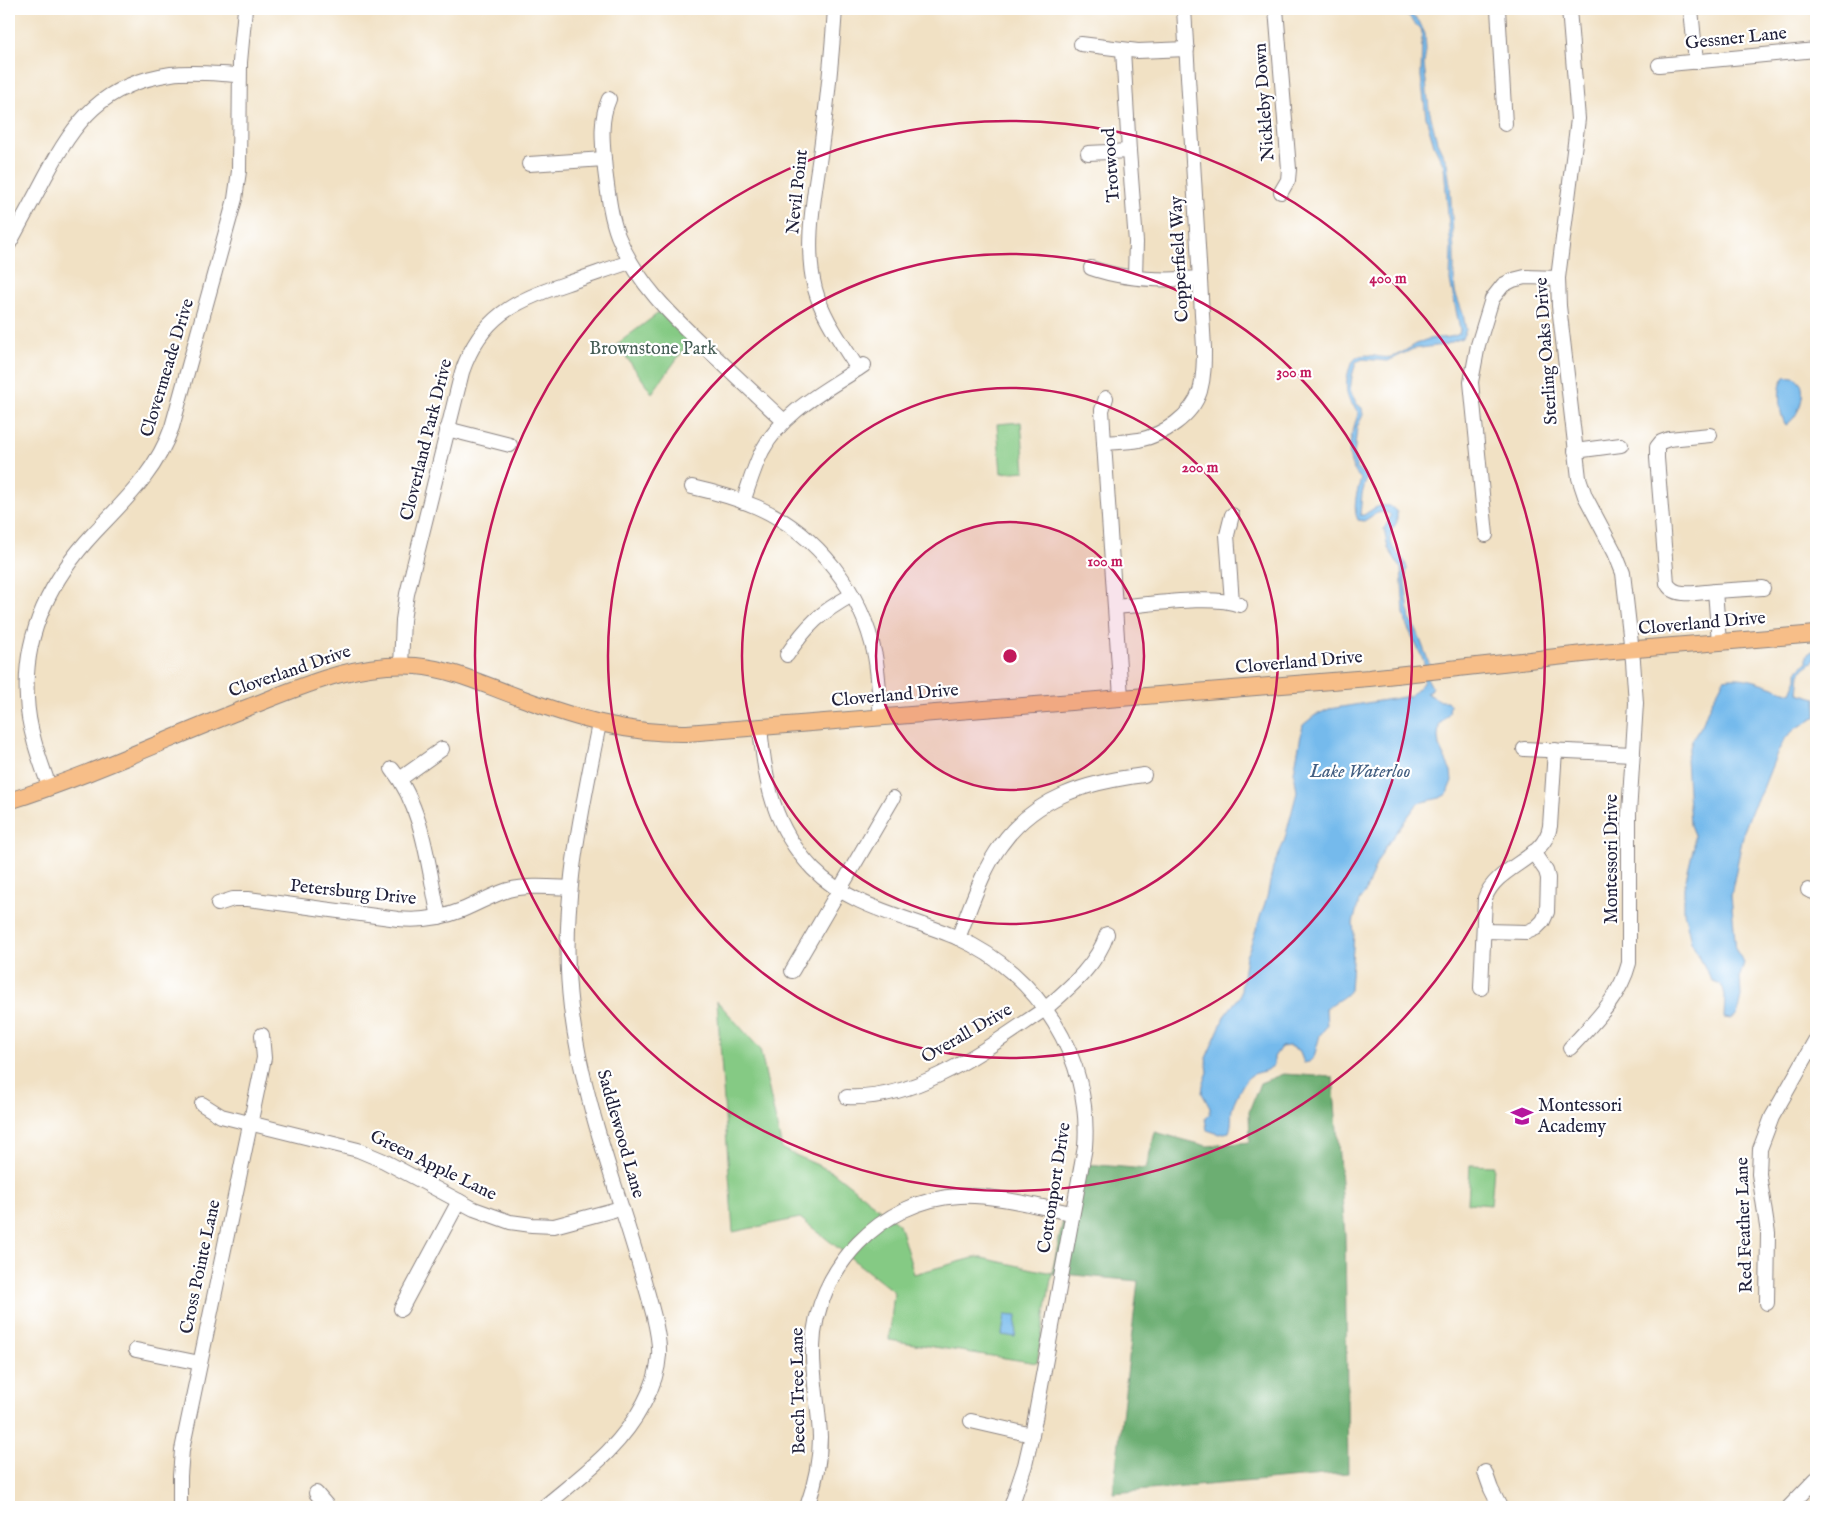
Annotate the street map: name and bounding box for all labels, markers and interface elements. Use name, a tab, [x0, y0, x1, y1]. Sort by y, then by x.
street label: Gessner Lane	[1684, 22, 1788, 56]
street label: Nickleby Down	[1249, 42, 1281, 162]
street label: Trotwood	[1098, 126, 1126, 203]
street label: Nevil Point	[782, 148, 814, 236]
street label: Copperfield Way	[1165, 195, 1195, 323]
text: 400 m	[1370, 269, 1407, 288]
street label: Sterling Oaks Drive	[1530, 276, 1564, 426]
street label: Clovermeade Drive	[136, 296, 200, 440]
park label: Brownstone Park	[589, 338, 717, 361]
street label: Cloverland Park Drive	[396, 357, 458, 523]
text: 300 m	[1276, 363, 1312, 382]
text: 200 m	[1182, 458, 1219, 477]
text: 100 m	[1087, 552, 1123, 571]
street label: Cloverland Drive	[1637, 607, 1767, 641]
street label: Cloverland Drive	[226, 640, 354, 704]
street label: Cloverland Drive	[1234, 646, 1364, 680]
centre of rings	[1001, 647, 1019, 665]
street label: Cloverland Drive	[830, 679, 960, 713]
water label: Lake Waterloo	[1309, 760, 1410, 784]
street label: Montessori Drive	[1601, 794, 1624, 924]
street label: Petersburg Drive	[289, 875, 417, 911]
street label: Overall Drive	[917, 999, 1017, 1069]
street label: Saddlewood Lane	[591, 1067, 649, 1201]
place label: Montessori Academy	[1537, 1095, 1622, 1139]
school or university icon: Montessori Academy	[1509, 1103, 1535, 1129]
street label: Cottonport Drive	[1033, 1121, 1077, 1255]
street label: Green Apple Lane	[366, 1125, 500, 1207]
street label: Red Feather Lane	[1731, 1157, 1759, 1293]
street label: Cross Pointe Lane	[176, 1198, 226, 1336]
street label: Beech Tree Lane	[786, 1327, 812, 1455]

